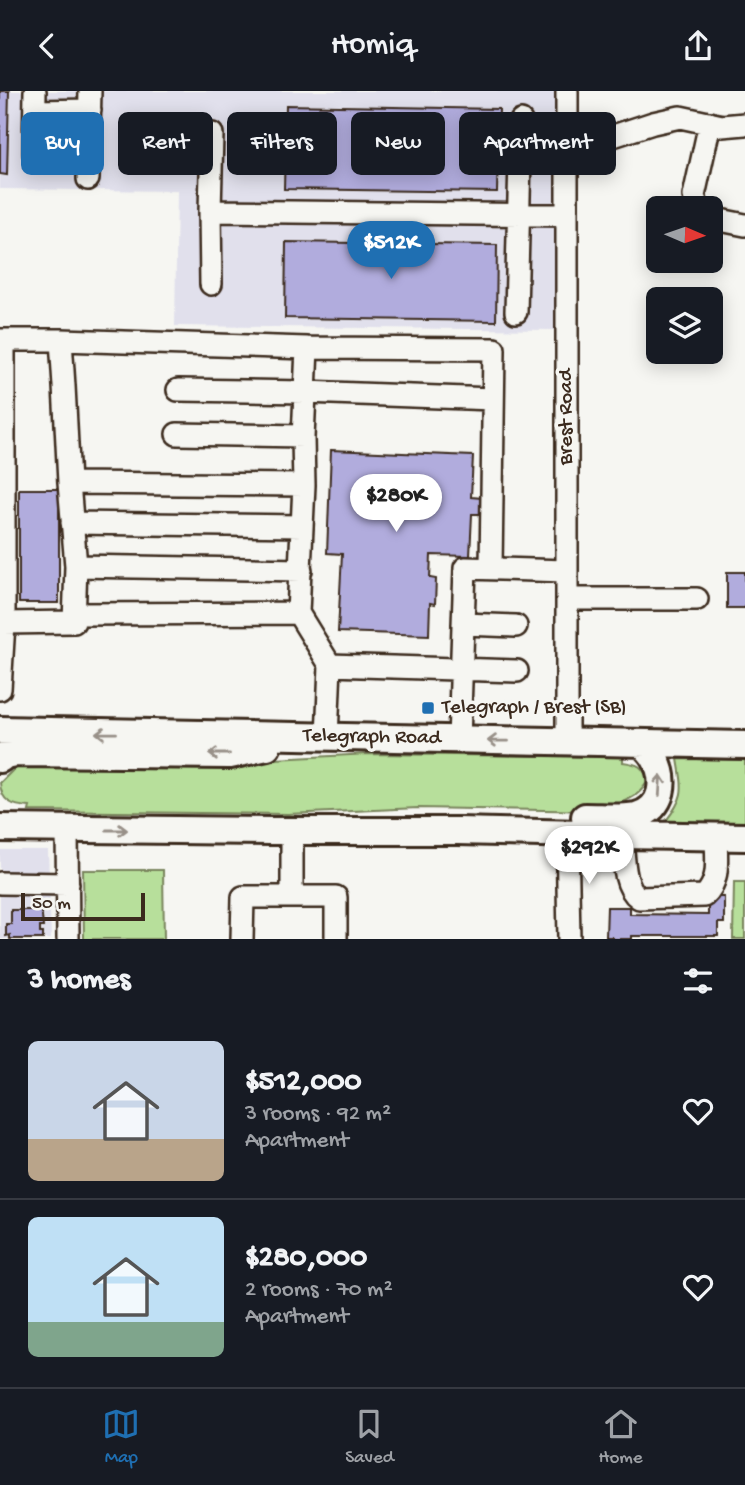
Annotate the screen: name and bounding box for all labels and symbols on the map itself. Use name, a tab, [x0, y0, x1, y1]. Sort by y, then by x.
north arrow	[646, 196, 723, 273]
pin: $512K	[342, 221, 440, 281]
street label: Brest Road	[555, 367, 580, 466]
pin: $280K	[347, 475, 445, 534]
place label: Telegraph / Brest (SB)	[441, 696, 627, 721]
marker: Telegraph / Brest (SB)	[420, 700, 436, 716]
street label: Telegraph Road	[302, 724, 443, 752]
one-way arrow	[95, 726, 118, 740]
one-way arrow	[487, 734, 510, 748]
one-way arrow	[208, 747, 231, 761]
one-way arrow	[653, 774, 666, 797]
one-way arrow	[105, 823, 128, 837]
pin: $292K	[540, 827, 638, 886]
scale bar	[21, 890, 145, 922]

